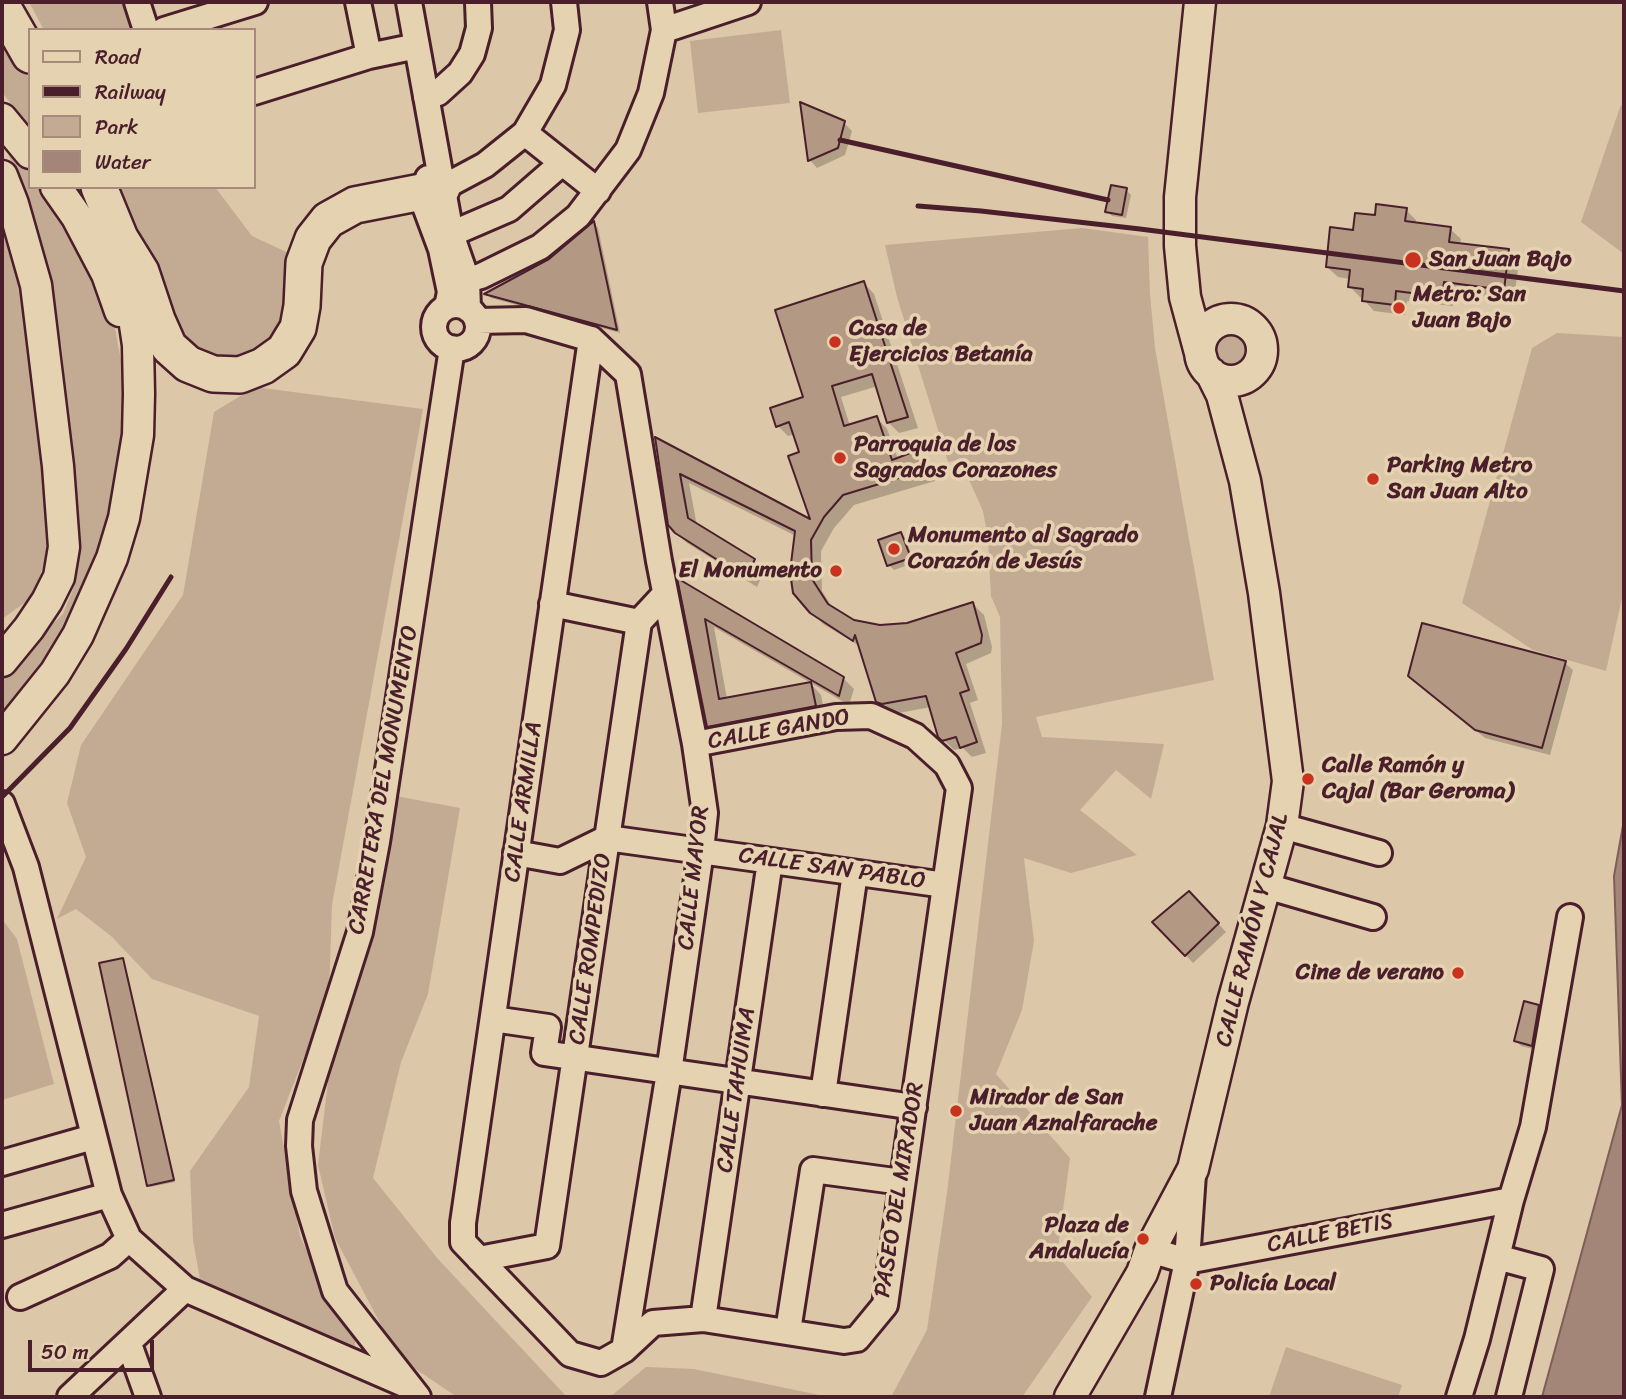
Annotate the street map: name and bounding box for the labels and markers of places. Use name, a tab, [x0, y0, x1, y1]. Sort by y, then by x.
place label: San Juan Bajo	[1429, 246, 1572, 274]
marker: San Juan Bajo	[1403, 250, 1423, 270]
place label: Metro: San Juan Bajo	[1413, 281, 1526, 335]
marker: Metro: San Juan Bajo	[1391, 300, 1407, 316]
place label: Casa de Ejercicios Betanía	[849, 315, 1033, 369]
marker: Casa de Ejercicios Betanía	[827, 334, 843, 350]
place label: Parroquia de los Sagrados Corazones	[854, 431, 1057, 485]
marker: Parroquia de los Sagrados Corazones	[832, 450, 848, 466]
place label: Parking Metro San Juan Alto	[1387, 452, 1532, 506]
marker: Parking Metro San Juan Alto	[1365, 471, 1381, 487]
place label: Monumento al Sagrado Corazón de Jesús	[908, 522, 1138, 576]
marker: Monumento al Sagrado Corazón de Jesús	[886, 541, 902, 557]
place label: El Monumento	[679, 557, 822, 585]
marker: El Monumento	[828, 563, 844, 579]
place label: Calle Ramón y Cajal (Bar Geroma)	[1322, 752, 1514, 806]
marker: Calle Ramón y Cajal (Bar Geroma)	[1300, 771, 1316, 787]
place label: Cine de verano	[1296, 959, 1444, 987]
marker: Cine de verano	[1450, 965, 1466, 981]
place label: Mirador de San Juan Aznalfarache	[970, 1084, 1158, 1138]
marker: Mirador de San Juan Aznalfarache	[948, 1103, 964, 1119]
place label: Plaza de Andalucía	[1030, 1212, 1129, 1266]
marker: Plaza de Andalucía	[1135, 1231, 1151, 1247]
place label: Policía Local	[1210, 1270, 1336, 1298]
marker: Policía Local	[1188, 1276, 1204, 1292]

